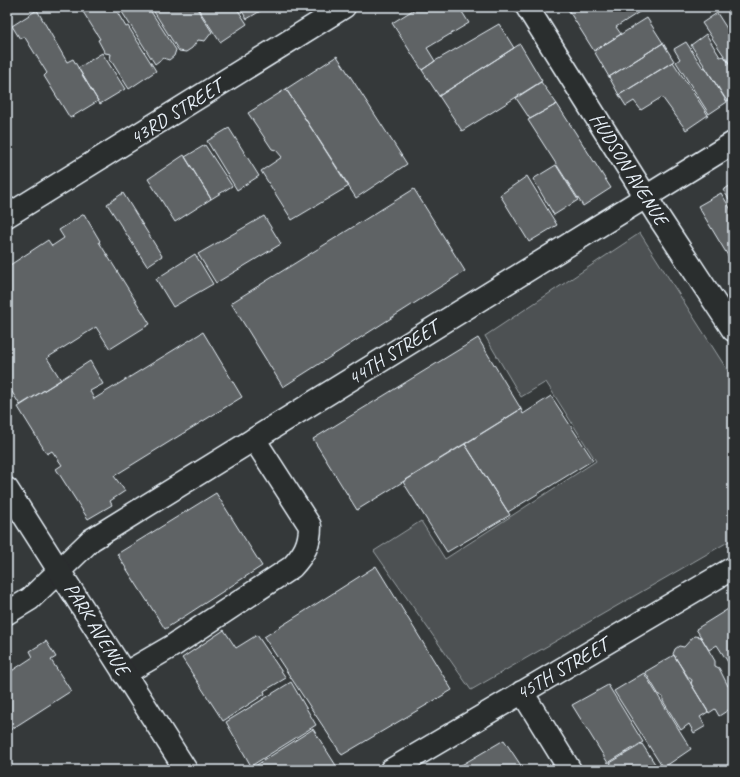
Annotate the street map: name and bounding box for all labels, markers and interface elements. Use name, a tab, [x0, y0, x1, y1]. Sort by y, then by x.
street label: 43RD STREET	[125, 71, 231, 150]
street label: HUDSON AVENUE	[584, 108, 675, 233]
street label: 44TH STREET	[343, 313, 447, 391]
street label: PARK AVENUE	[59, 578, 137, 683]
street label: 45TH STREET	[511, 630, 617, 705]

